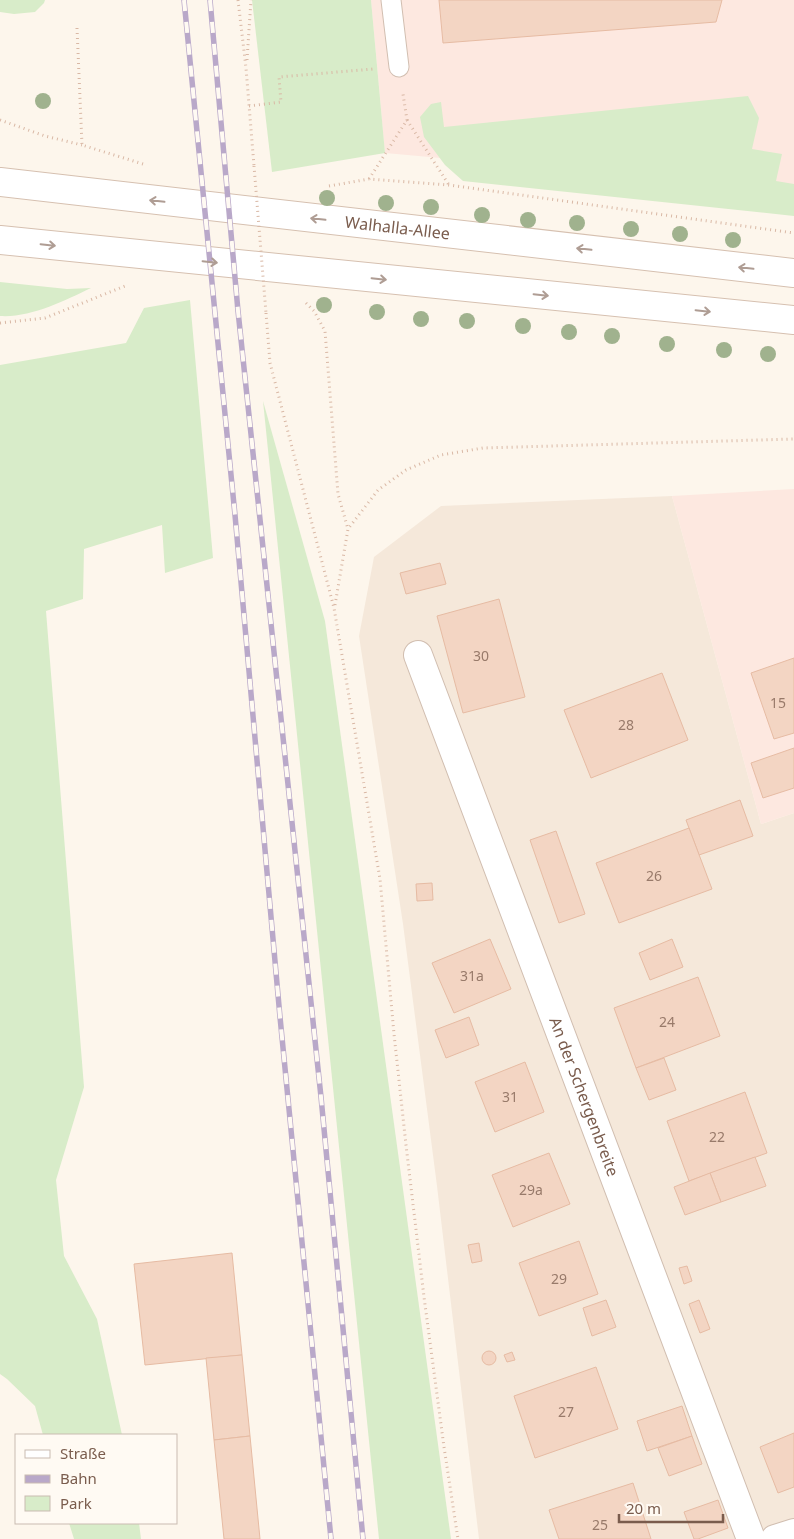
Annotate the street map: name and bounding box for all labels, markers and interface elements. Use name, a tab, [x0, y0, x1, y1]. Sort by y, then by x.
one-way arrow	[149, 196, 165, 206]
street label: Walhalla-Allee	[344, 211, 451, 244]
one-way arrow	[311, 214, 327, 224]
one-way arrow	[40, 240, 56, 250]
one-way arrow	[576, 244, 592, 254]
one-way arrow	[202, 257, 218, 267]
one-way arrow	[738, 263, 754, 273]
one-way arrow	[371, 274, 387, 284]
one-way arrow	[533, 290, 549, 300]
one-way arrow	[694, 306, 710, 316]
house number: 30	[473, 646, 489, 665]
house number: 15	[770, 693, 786, 712]
house number: 28	[618, 715, 634, 734]
house number: 26	[646, 866, 662, 885]
house number: 31a	[460, 966, 484, 985]
house number: 24	[659, 1012, 675, 1031]
street label: An der Schergenbreite	[544, 1014, 624, 1180]
house number: 31	[502, 1087, 518, 1106]
house number: 22	[709, 1127, 725, 1146]
house number: 29a	[519, 1180, 543, 1199]
house number: 29	[551, 1269, 567, 1288]
house number: 27	[558, 1402, 574, 1421]
legend	[15, 1434, 178, 1524]
text: Straße	[60, 1443, 106, 1463]
text: Bahn	[60, 1468, 97, 1488]
scale bar	[619, 1492, 723, 1524]
text: Park	[60, 1493, 92, 1513]
text: 20 m	[626, 1498, 661, 1518]
house number: 25	[592, 1515, 608, 1534]

